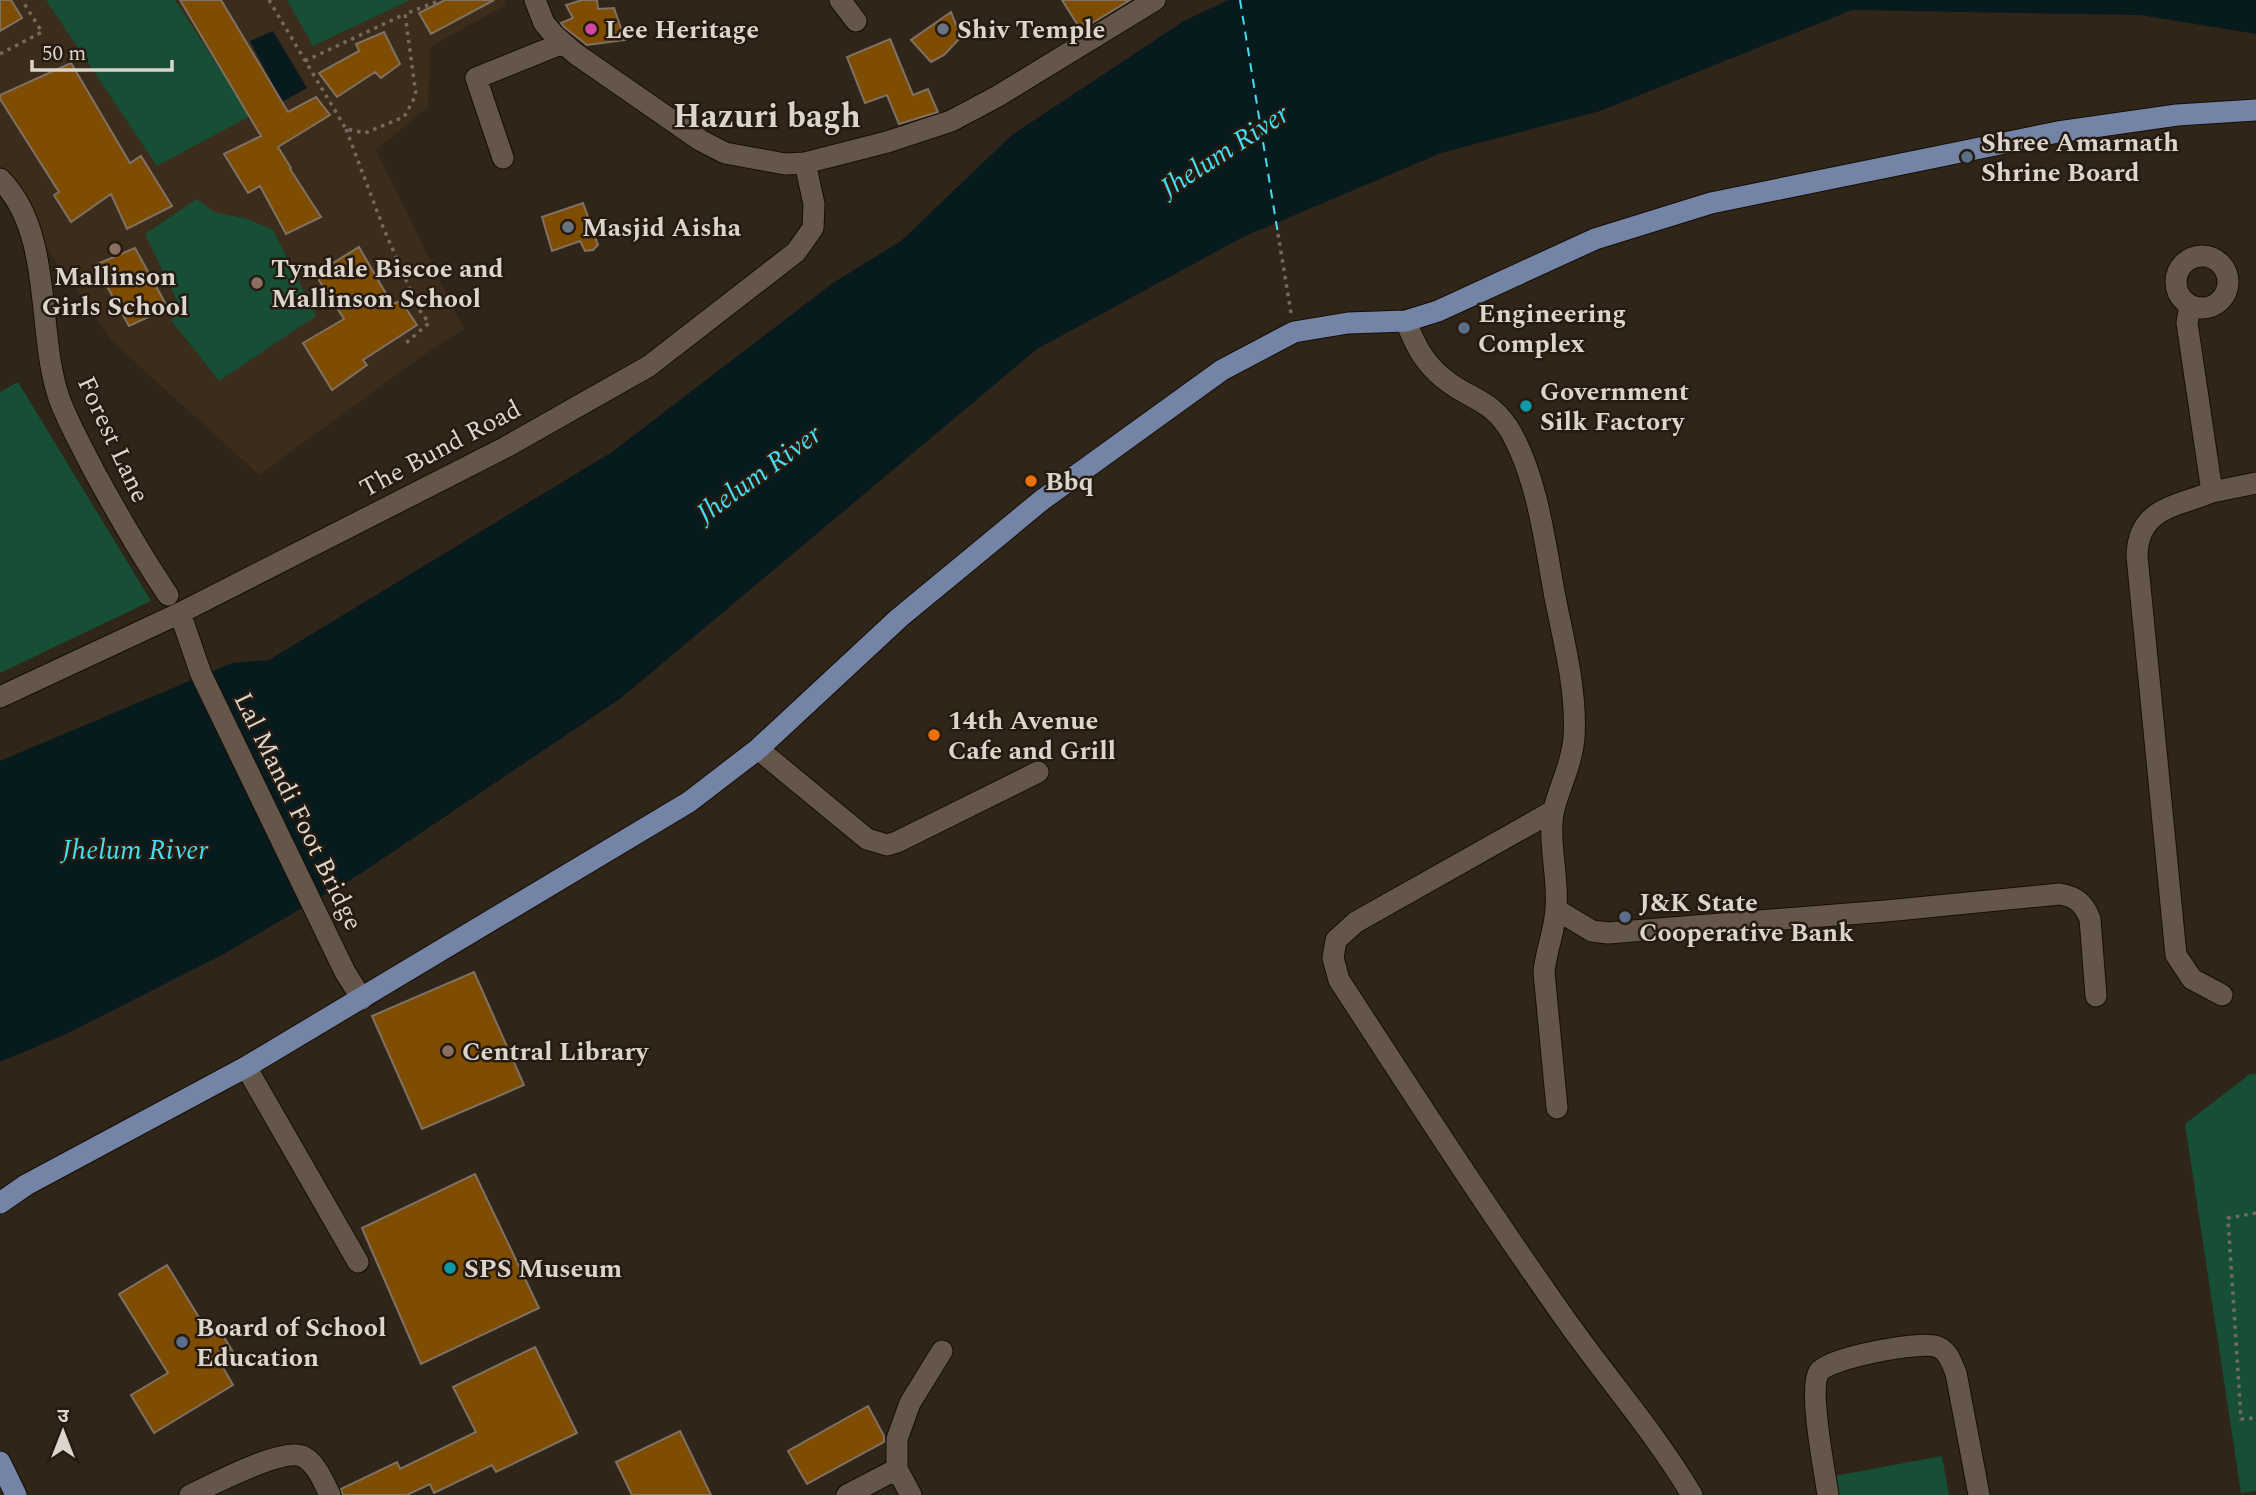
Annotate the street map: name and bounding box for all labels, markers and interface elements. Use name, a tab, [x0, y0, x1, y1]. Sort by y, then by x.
place label: Lee Heritage	[605, 10, 759, 50]
place label: Shiv Temple	[957, 10, 1105, 50]
marker: Lee Heritage	[583, 21, 599, 37]
marker: Shiv Temple	[935, 21, 951, 37]
scale bar	[32, 28, 172, 72]
text: 50 m	[42, 38, 86, 70]
district label: Hazuri bagh	[673, 92, 861, 142]
water label: Jhelum River	[1150, 93, 1298, 210]
place label: Shree Amarnath Shrine Board	[1981, 123, 2179, 193]
marker: Shree Amarnath Shrine Board	[1959, 149, 1975, 165]
place label: Masjid Aisha	[582, 208, 742, 248]
marker: Masjid Aisha	[560, 219, 576, 235]
marker: Mallinson Girls School	[107, 241, 123, 257]
place label: Tyndale Biscoe and Mallinson School	[271, 249, 504, 319]
place label: Mallinson Girls School	[42, 257, 188, 327]
marker: Tyndale Biscoe and Mallinson School	[249, 275, 265, 291]
place label: Engineering Complex	[1478, 294, 1626, 364]
marker: Engineering Complex	[1456, 320, 1472, 336]
street label: Forest Lane	[66, 369, 160, 509]
place label: Government Silk Factory	[1540, 372, 1689, 442]
street label: The Bund Road	[352, 389, 529, 508]
marker: Government Silk Factory	[1518, 398, 1534, 414]
water label: Jhelum River	[685, 414, 831, 536]
place label: Bbq	[1045, 462, 1094, 502]
marker: Bbq	[1023, 473, 1039, 489]
street label: Lal Mandi Foot Bridge	[223, 685, 373, 937]
place label: 14th Avenue Cafe and Grill	[948, 701, 1116, 771]
marker: 14th Avenue Cafe and Grill	[926, 727, 942, 743]
water label: Jhelum River	[60, 829, 208, 872]
place label: J&K State Cooperative Bank	[1639, 883, 1854, 953]
marker: J&K State Cooperative Bank	[1617, 909, 1633, 925]
place label: Central Library	[462, 1032, 650, 1072]
marker: Central Library	[440, 1043, 456, 1059]
place label: SPS Museum	[464, 1249, 622, 1289]
marker: SPS Museum	[442, 1260, 458, 1276]
place label: Board of School Education	[196, 1308, 386, 1378]
marker: Board of School Education	[174, 1334, 190, 1350]
north arrow	[28, 1397, 98, 1467]
text: उ	[57, 1402, 69, 1431]

